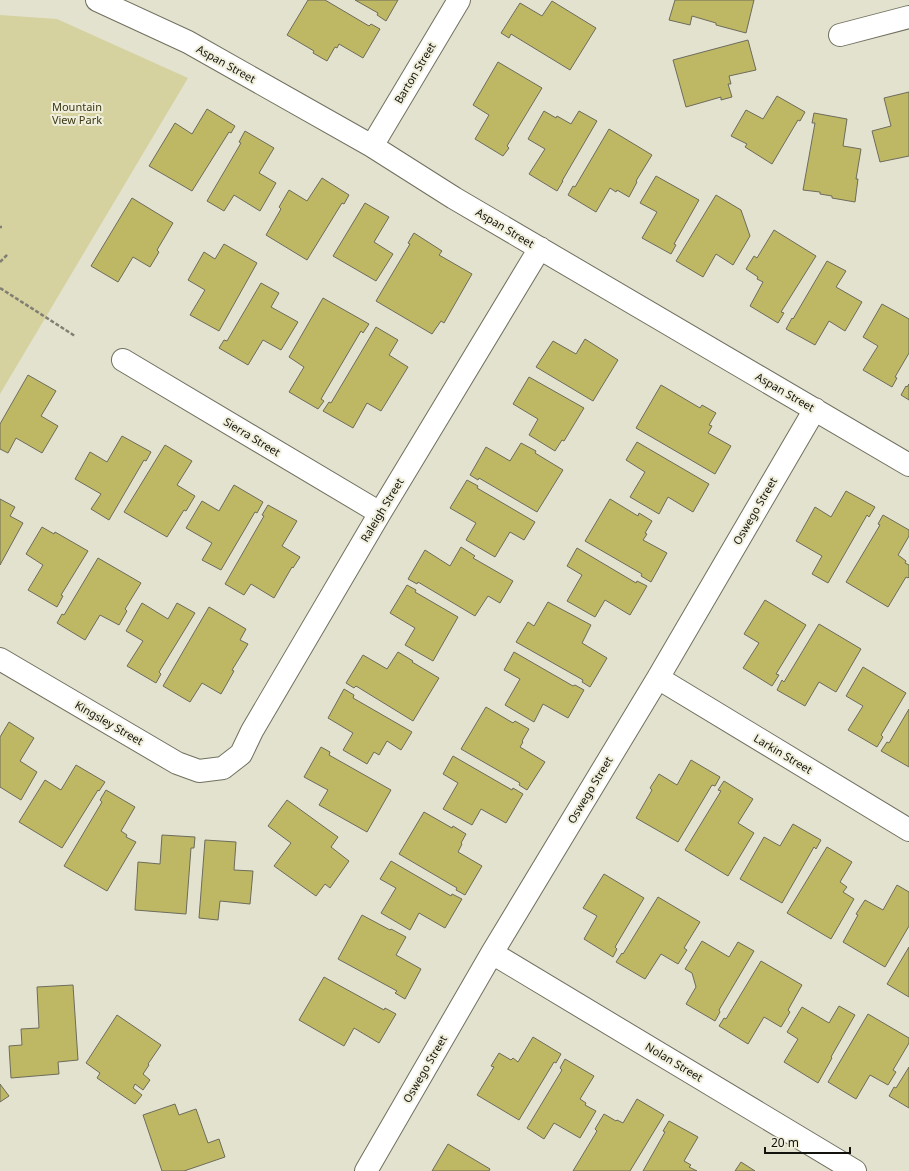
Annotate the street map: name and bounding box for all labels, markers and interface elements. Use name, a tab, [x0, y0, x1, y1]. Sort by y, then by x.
street label: Barton Street	[390, 39, 439, 106]
street label: Aspan Street	[194, 41, 259, 86]
park label: Mountain View Park	[52, 99, 102, 127]
street label: Aspan Street	[473, 204, 537, 251]
street label: Aspan Street	[753, 369, 817, 414]
street label: Sierra Street	[221, 414, 283, 459]
street label: Oswego Street	[729, 474, 780, 547]
street label: Raleigh Street	[357, 475, 407, 544]
street label: Kingsley Street	[72, 697, 146, 748]
street label: Larkin Street	[751, 730, 815, 777]
street label: Oswego Street	[564, 753, 616, 826]
street label: Oswego Street	[399, 1032, 450, 1105]
street label: Nolan Street	[643, 1039, 706, 1085]
scale bar	[765, 1129, 850, 1155]
text: 20 m	[771, 1134, 799, 1151]

